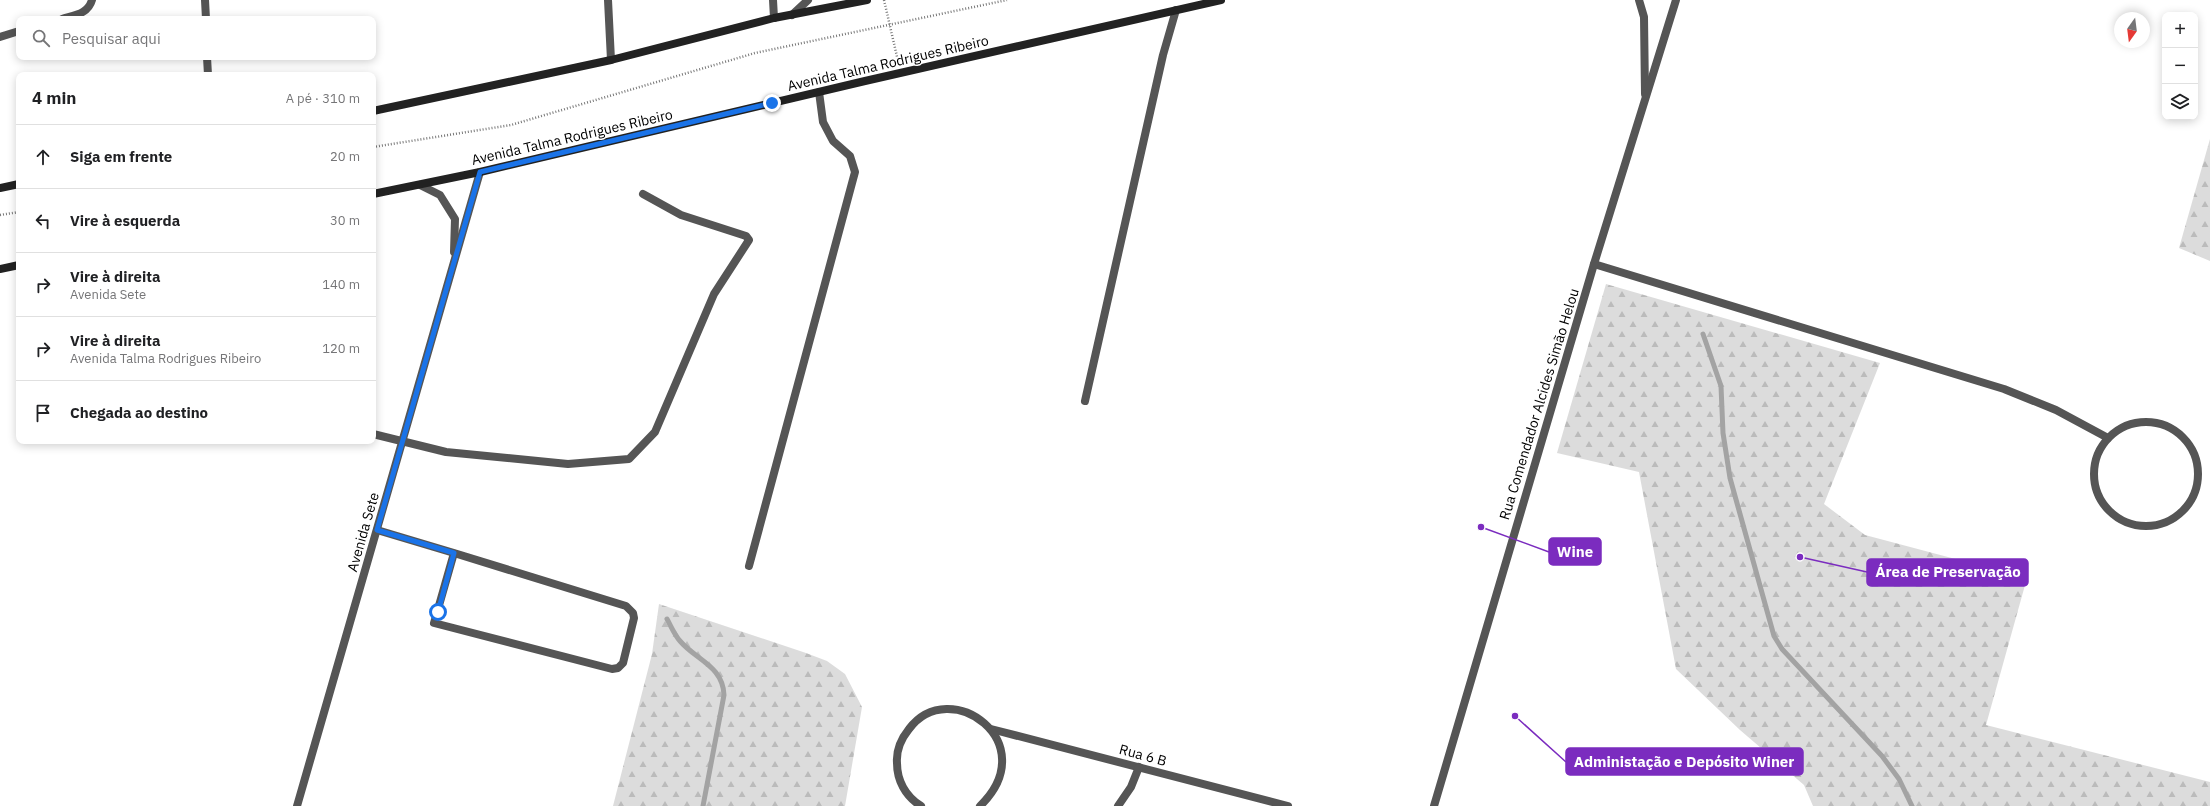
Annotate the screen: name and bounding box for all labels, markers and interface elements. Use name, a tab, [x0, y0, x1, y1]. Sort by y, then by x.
north arrow	[2114, 12, 2150, 48]
map controls	[2162, 12, 2198, 120]
button: +	[2162, 12, 2198, 48]
search box	[16, 16, 376, 60]
icon: search	[30, 27, 52, 49]
text: Pesquisar aqui	[62, 29, 161, 48]
street label: Avenida Talma Rodrigues Ribeiro	[786, 31, 991, 95]
button: −	[2162, 48, 2198, 84]
button: layers	[2162, 84, 2198, 120]
text: 4 min	[32, 87, 76, 109]
text: A pé · 310 m	[286, 90, 360, 107]
route end	[763, 94, 781, 112]
street label: Avenida Talma Rodrigues Ribeiro	[470, 105, 675, 169]
icon: ahead	[32, 146, 54, 168]
text: Siga em frente	[70, 147, 172, 166]
text: 20 m	[330, 148, 360, 165]
icon: left	[32, 210, 54, 232]
text: Vire à esquerda	[70, 211, 180, 230]
text: 30 m	[330, 212, 360, 229]
text: Vire à direita	[70, 267, 160, 286]
icon: right	[32, 274, 54, 296]
text: 140 m	[322, 276, 360, 293]
text: Avenida Sete	[70, 286, 146, 303]
street label: Rua Comendador Alcides Simão Helou	[1495, 286, 1583, 522]
text: Vire à direita	[70, 331, 160, 350]
icon: right	[32, 338, 54, 360]
text: 120 m	[322, 340, 360, 357]
text: Avenida Talma Rodrigues Ribeiro	[70, 350, 261, 367]
icon: arrive	[32, 402, 54, 424]
text: Chegada ao destino	[70, 403, 208, 422]
street label: Avenida Sete	[343, 490, 383, 574]
callout: Wine	[1549, 538, 1601, 565]
text: Wine	[1557, 542, 1593, 561]
callout: Área de Preservação	[1867, 559, 2028, 586]
text: Área de Preservação	[1875, 562, 2021, 581]
route start	[429, 603, 447, 621]
street label: Rua 6 B	[1117, 740, 1169, 770]
callout: Administação e Depósito Winer	[1566, 748, 1803, 775]
text: Administação e Depósito Winer	[1574, 752, 1794, 771]

